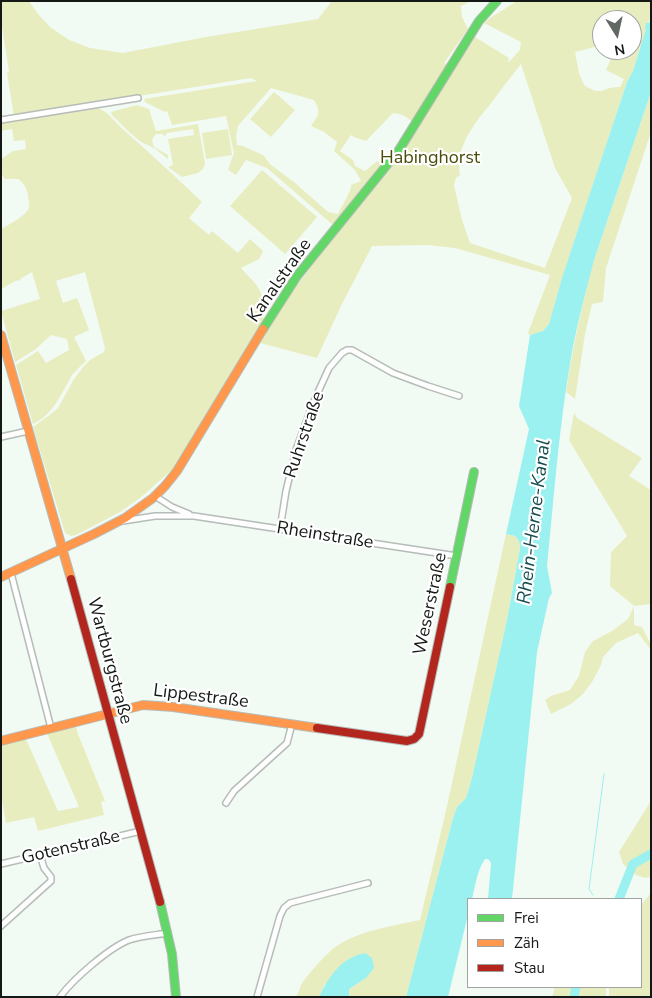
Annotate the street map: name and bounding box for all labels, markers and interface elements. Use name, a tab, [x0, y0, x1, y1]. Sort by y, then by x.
north arrow	[592, 10, 642, 60]
text: N	[613, 39, 626, 60]
park label: Habinghorst	[380, 148, 480, 170]
street label: Kanalstraße	[243, 235, 317, 327]
street label: Ruhrstraße	[280, 389, 330, 481]
water label: Rhein-Herne-Kanal	[514, 438, 556, 606]
street label: Rheinstraße	[275, 518, 375, 554]
street label: Weserstraße	[410, 551, 452, 657]
street label: Wartburgstraße	[82, 595, 136, 727]
street label: Lippestraße	[152, 680, 250, 714]
street label: Gotenstraße	[20, 826, 122, 870]
legend	[467, 898, 642, 988]
text: Frei	[514, 908, 539, 928]
text: Zäh	[514, 933, 539, 953]
text: Stau	[514, 958, 545, 978]

